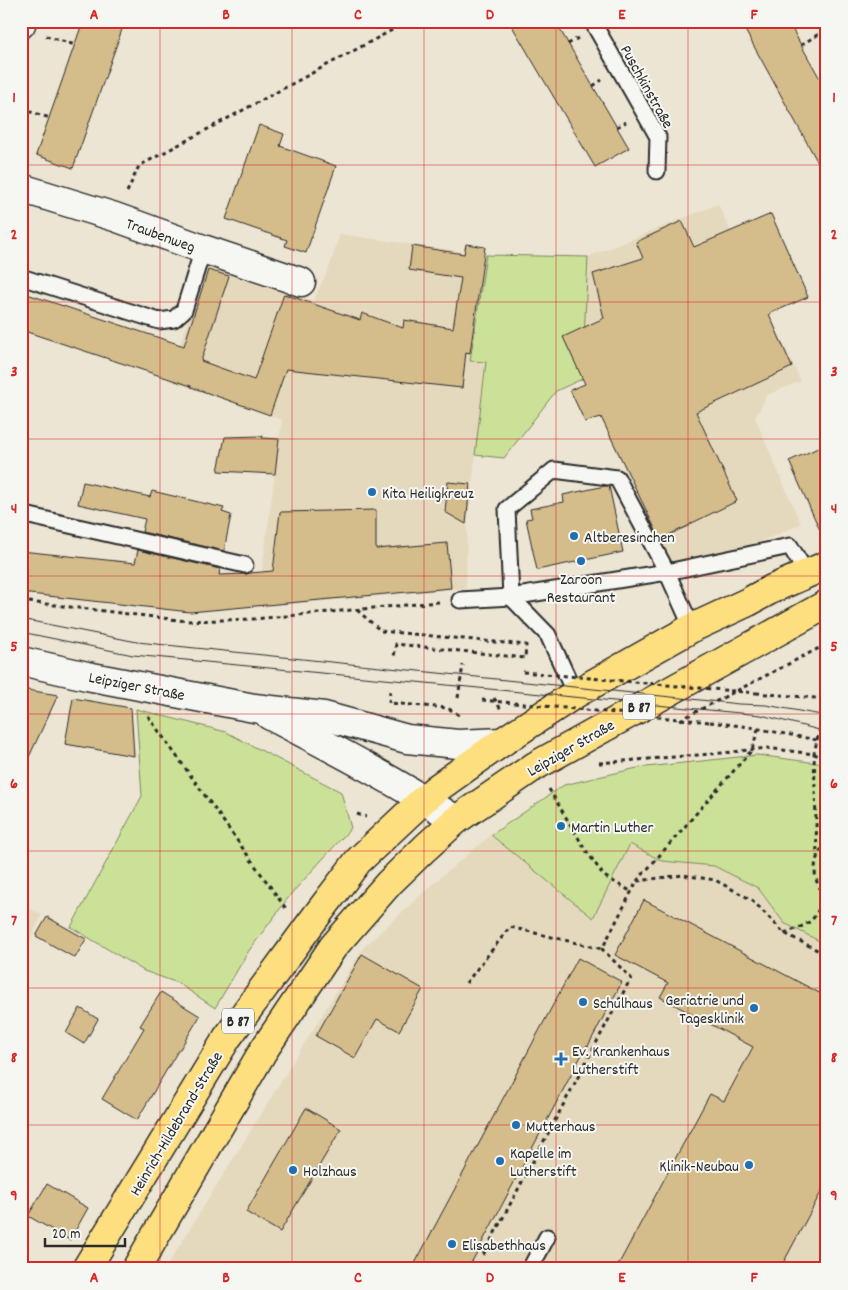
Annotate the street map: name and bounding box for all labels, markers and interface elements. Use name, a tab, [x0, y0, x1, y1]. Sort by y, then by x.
text: A	[90, 4, 99, 27]
text: B	[222, 4, 230, 27]
text: C	[354, 4, 362, 27]
text: D	[486, 4, 495, 27]
text: E	[618, 4, 626, 27]
text: F	[750, 4, 758, 27]
street label: Puschkinstraße	[613, 41, 678, 133]
text: 1	[12, 87, 16, 110]
text: 1	[832, 87, 836, 110]
street label: Traubenweg	[122, 213, 198, 260]
text: 2	[11, 224, 18, 247]
text: 2	[831, 224, 838, 247]
text: 3	[10, 361, 18, 384]
text: 3	[830, 361, 838, 384]
place label: Kita Heiligkreuz	[382, 483, 474, 506]
marker: Kita Heiligkreuz	[366, 486, 378, 498]
text: 4	[11, 498, 17, 521]
text: 4	[831, 498, 837, 521]
place label: Altberesinchen	[584, 527, 675, 550]
marker: Altberesinchen	[568, 530, 580, 542]
marker: Zaroon Restaurant	[575, 555, 587, 567]
place label: Zaroon Restaurant	[547, 569, 615, 610]
text: 5	[10, 636, 18, 659]
text: 5	[830, 636, 838, 659]
street label: Leipziger Straße	[86, 667, 187, 708]
road number: B 87	[623, 694, 655, 720]
street label: Leipziger Straße	[523, 715, 619, 784]
text: 6	[10, 773, 18, 796]
text: 6	[830, 773, 838, 796]
place label: Martin Luther	[571, 817, 653, 840]
marker: Martin Luther	[555, 820, 567, 832]
text: 7	[11, 910, 17, 933]
text: 7	[831, 910, 837, 933]
place label: Geriatrie und Tagesklinik	[665, 990, 744, 1031]
place label: Schulhaus	[593, 993, 653, 1016]
marker: Schulhaus	[577, 996, 589, 1008]
marker: Geriatrie und Tagesklinik	[748, 1002, 760, 1014]
road number: B 87	[222, 1008, 254, 1034]
place label: Ev. Krankenhaus Lutherstift	[572, 1041, 670, 1082]
text: 8	[11, 1047, 18, 1070]
text: 8	[831, 1047, 838, 1070]
street label: Heinrich-Hildebrand-Straße	[125, 1048, 229, 1201]
marker: Ev. Krankenhaus Lutherstift	[554, 1052, 568, 1066]
place label: Mutterhaus	[526, 1116, 596, 1139]
marker: Mutterhaus	[510, 1119, 522, 1131]
place label: Kapelle im Lutherstift	[510, 1143, 577, 1184]
marker: Kapelle im Lutherstift	[494, 1155, 506, 1167]
place label: Klinik-Neubau	[659, 1156, 739, 1179]
marker: Klinik-Neubau	[743, 1159, 755, 1171]
place label: Holzhaus	[303, 1161, 357, 1184]
marker: Holzhaus	[287, 1164, 299, 1176]
text: 9	[10, 1185, 18, 1208]
text: 9	[830, 1185, 838, 1208]
scale bar	[45, 1215, 125, 1247]
text: 20 m	[52, 1224, 80, 1246]
place label: Elisabethhaus	[462, 1235, 546, 1258]
marker: Elisabethhaus	[446, 1238, 458, 1250]
text: A	[90, 1267, 99, 1290]
text: B	[222, 1267, 230, 1290]
text: C	[354, 1267, 362, 1290]
text: D	[486, 1267, 495, 1290]
text: E	[618, 1267, 626, 1290]
text: F	[750, 1267, 758, 1290]

